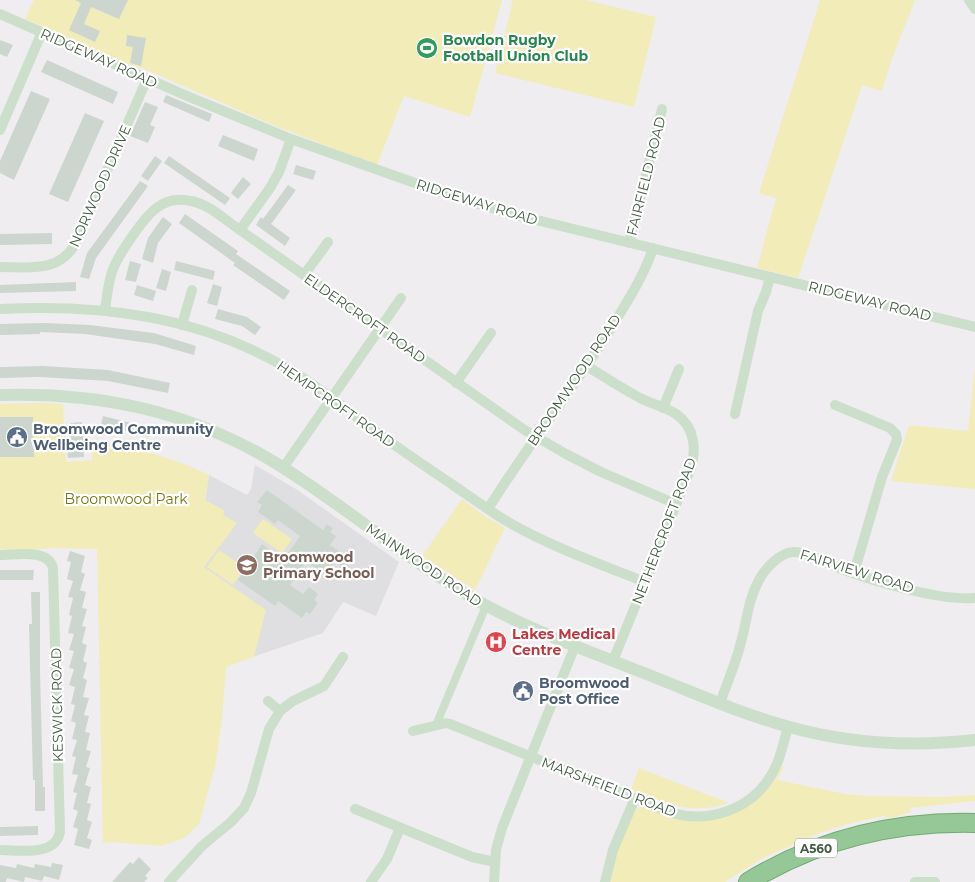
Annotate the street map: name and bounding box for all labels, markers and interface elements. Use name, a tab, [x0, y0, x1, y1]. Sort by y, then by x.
street label: RIDGEWAY ROAD	[38, 24, 160, 92]
place label: Bowdon Rugby Football Union Club	[443, 31, 588, 65]
sports icon: Bowdon Rugby Football Union Club	[415, 36, 439, 60]
street label: FAIRFIELD ROAD	[623, 115, 669, 237]
street label: NORWOOD DRIVE	[65, 122, 135, 250]
street label: RIDGEWAY ROAD	[414, 175, 540, 229]
street label: ELDERCROFT ROAD	[301, 269, 429, 367]
street label: RIDGEWAY ROAD	[807, 277, 933, 325]
street label: BROOMWOOD ROAD	[523, 311, 625, 449]
street label: HEMPCROFT ROAD	[274, 356, 398, 452]
place label: Broomwood Community Wellbeing Centre	[33, 420, 214, 454]
public building icon: Broomwood Community Wellbeing Centre	[5, 425, 29, 449]
street label: NETHERCROFT ROAD	[628, 455, 700, 607]
park label: Broomwood Park	[64, 490, 188, 508]
street label: MAINWOOD ROAD	[363, 519, 485, 611]
street label: FAIRVIEW ROAD	[798, 545, 916, 597]
place label: Broomwood Primary School	[263, 548, 374, 582]
school or university icon: Broomwood Primary School	[235, 553, 259, 577]
place label: Lakes Medical Centre	[512, 625, 615, 659]
hospital icon: Lakes Medical Centre	[484, 630, 508, 654]
street label: KESWICK ROAD	[47, 648, 67, 762]
place label: Broomwood Post Office	[539, 674, 629, 708]
public building icon: Broomwood Post Office	[511, 679, 535, 703]
street label: MARSHFIELD ROAD	[539, 753, 679, 821]
road number: A560	[795, 838, 837, 858]

